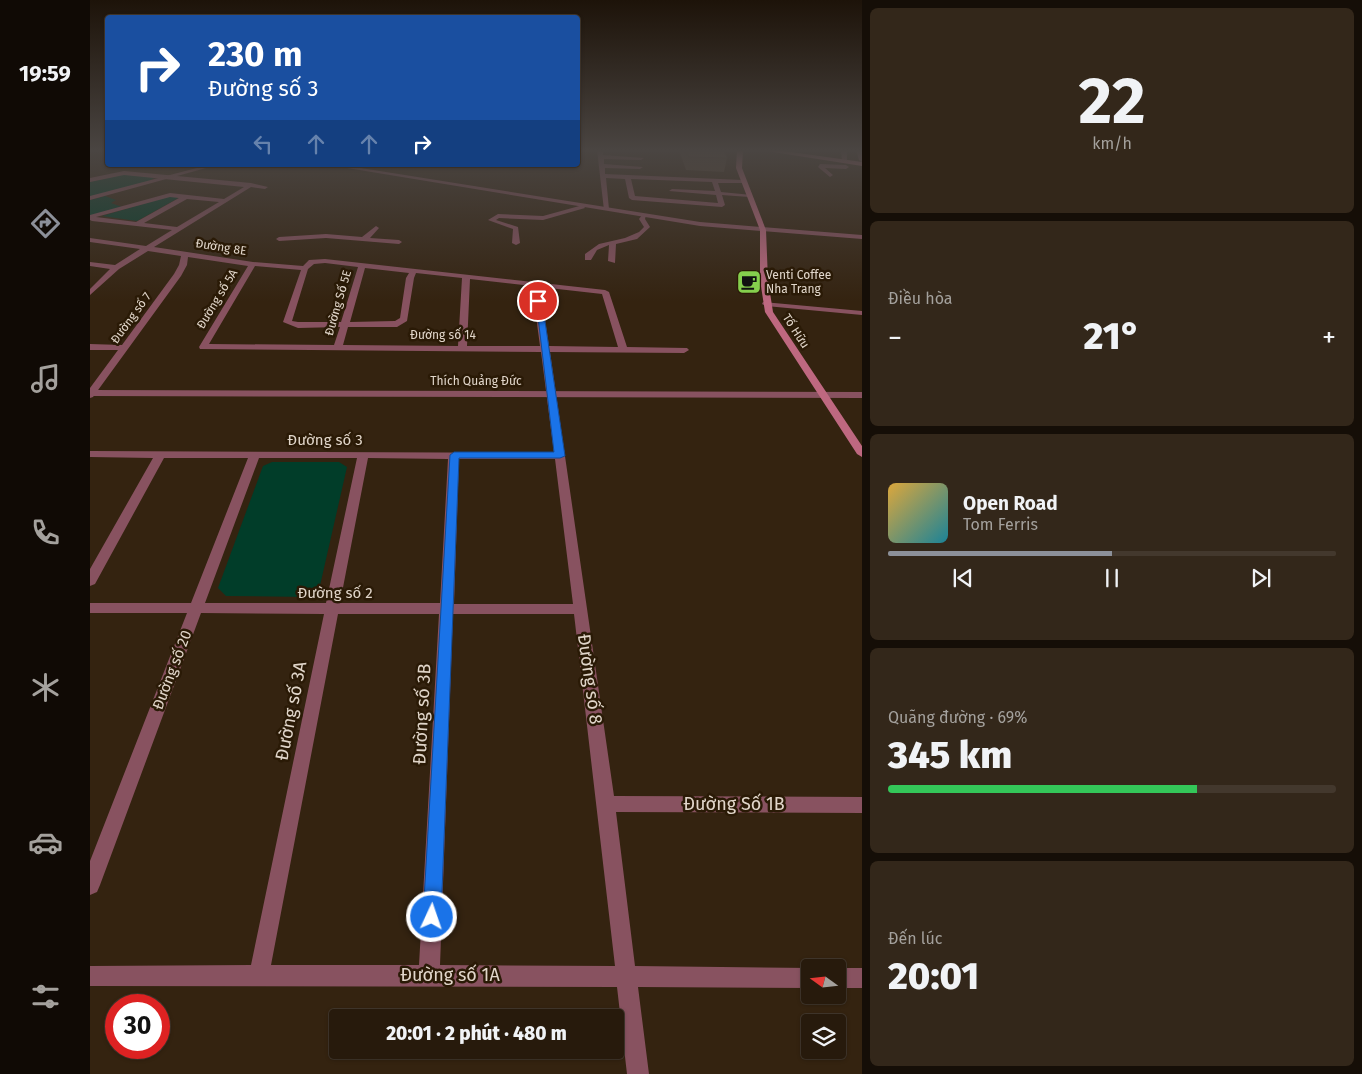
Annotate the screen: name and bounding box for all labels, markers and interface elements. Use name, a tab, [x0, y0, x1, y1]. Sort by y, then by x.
text: 230 m	[208, 33, 302, 75]
icon: right	[125, 35, 190, 100]
text: 19:59	[19, 60, 71, 87]
text: 22	[1078, 62, 1146, 140]
text: Đường số 3	[208, 75, 318, 102]
icon: left	[249, 130, 277, 158]
icon: ahead	[302, 130, 330, 158]
icon: ahead	[355, 130, 383, 158]
icon: right	[408, 130, 436, 158]
text: km/h	[1092, 134, 1132, 153]
icon: directions	[28, 206, 63, 241]
street label: Đường 8E	[194, 236, 248, 258]
street label: Đường số 5A	[193, 266, 240, 331]
street label: Đường Số 5E	[321, 268, 354, 337]
place label: Venti Coffee Nha Trang	[766, 268, 831, 296]
cafe icon: Venti Coffee Nha Trang	[736, 269, 762, 295]
pin	[517, 280, 559, 322]
icon: arrive	[524, 287, 552, 315]
street label: Đường số 7	[107, 289, 154, 346]
text: Điều hòa	[888, 289, 953, 308]
street label: Tố Hữu	[780, 311, 813, 351]
text: 21°	[1084, 313, 1140, 359]
text: −	[888, 321, 902, 354]
text: +	[1322, 321, 1336, 354]
street label: Đường số 14	[410, 327, 477, 342]
icon: music	[28, 361, 63, 396]
street label: Thích Quảng Đức	[430, 374, 522, 388]
street label: Đường số 3	[287, 431, 363, 449]
text: Open Road	[963, 492, 1058, 515]
icon: phone	[28, 515, 63, 550]
text: Tom Ferris	[963, 515, 1038, 534]
icon: previous	[949, 564, 977, 592]
icon: pause	[1098, 564, 1126, 592]
icon: next	[1247, 564, 1275, 592]
street label: Đường số 2	[297, 584, 373, 602]
street label: Đường số 20	[149, 628, 195, 712]
street label: Đường số 8	[573, 632, 607, 726]
street label: Đường số 3A	[271, 659, 312, 762]
street label: Đường số 3B	[408, 663, 436, 765]
icon: climate	[28, 670, 63, 705]
text: Quãng đường · 69%	[888, 708, 1027, 727]
text: 345 km	[888, 732, 1012, 778]
street label: Đường Số 1B	[683, 793, 785, 815]
icon: car	[28, 825, 63, 860]
position arrow	[405, 890, 457, 942]
text: Đến lúc	[888, 929, 942, 948]
text: 20:01	[888, 953, 979, 999]
north arrow	[801, 959, 846, 1004]
map controls	[801, 959, 846, 1059]
street label: Đường số 1A	[400, 964, 500, 986]
icon: filters	[28, 979, 63, 1014]
speed limit sign: 30	[105, 994, 170, 1059]
button: layers	[801, 1014, 846, 1059]
text: 20:01 · 2 phút · 480 m	[386, 1022, 567, 1045]

